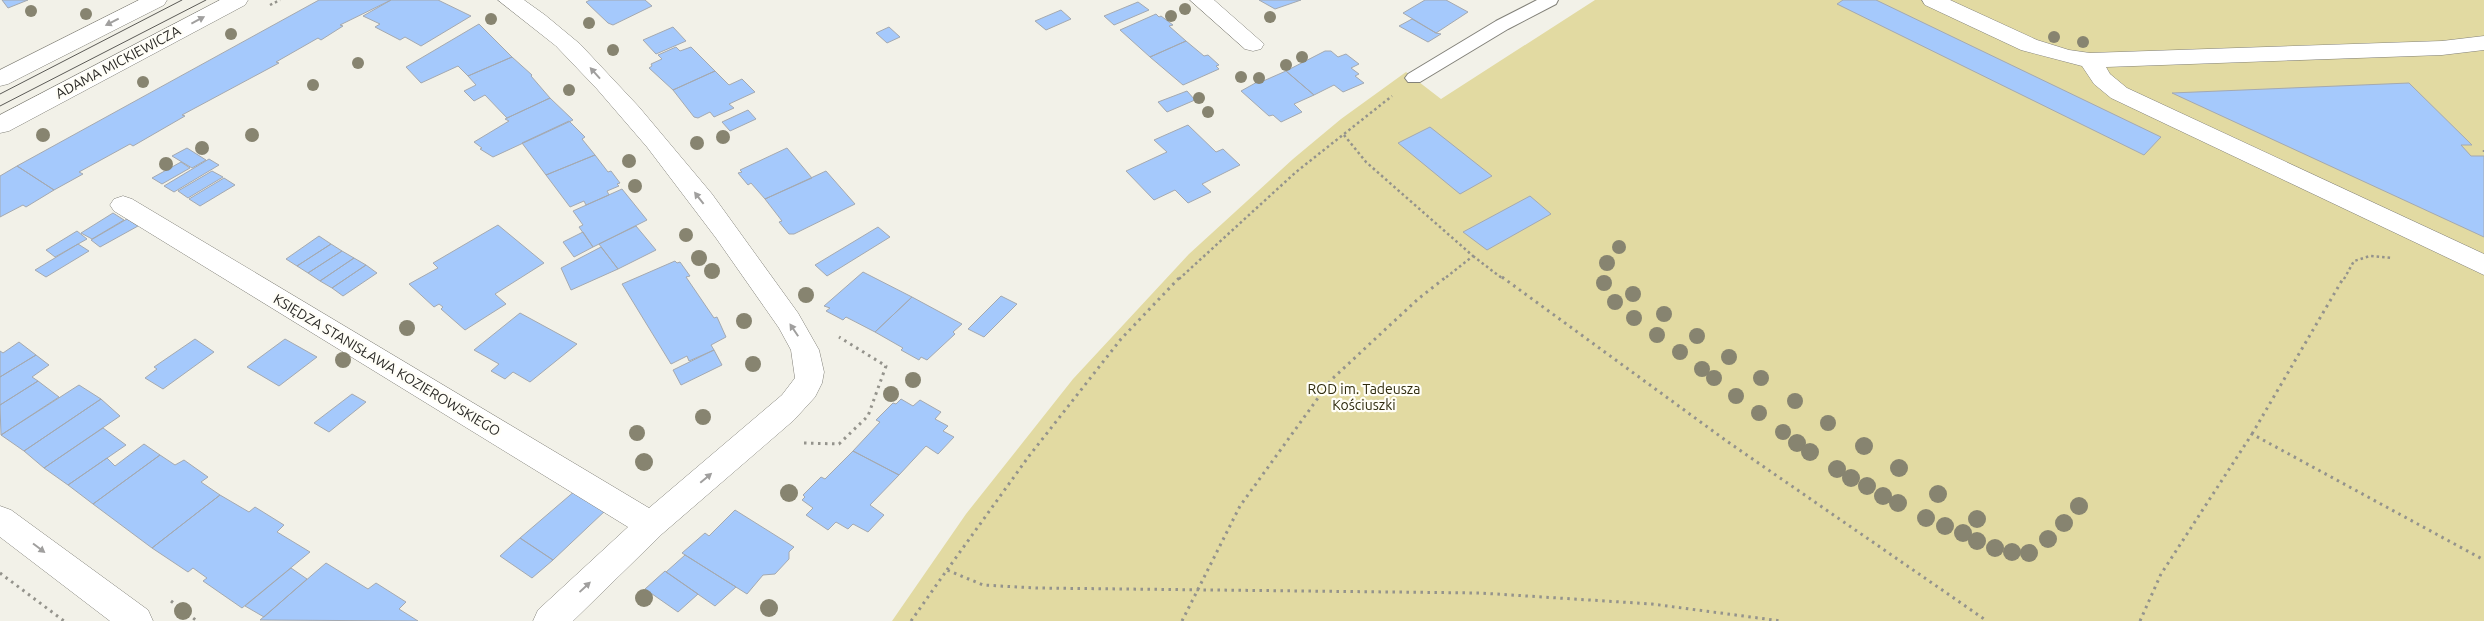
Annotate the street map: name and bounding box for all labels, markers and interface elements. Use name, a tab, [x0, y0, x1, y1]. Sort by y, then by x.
one-way arrow	[191, 16, 205, 24]
one-way arrow	[105, 18, 119, 26]
street label: ADAMA MICKIEWICZA	[53, 22, 183, 102]
one-way arrow	[589, 68, 601, 80]
one-way arrow	[694, 191, 704, 205]
street label: KSIĘDZA STANISŁAWA KOZIEROWSKIEGO	[271, 291, 503, 439]
one-way arrow	[789, 323, 799, 337]
park label: ROD im. Tadeusza Kościuszki	[1308, 381, 1420, 413]
one-way arrow	[699, 473, 712, 484]
one-way arrow	[32, 543, 46, 553]
one-way arrow	[579, 581, 591, 593]

